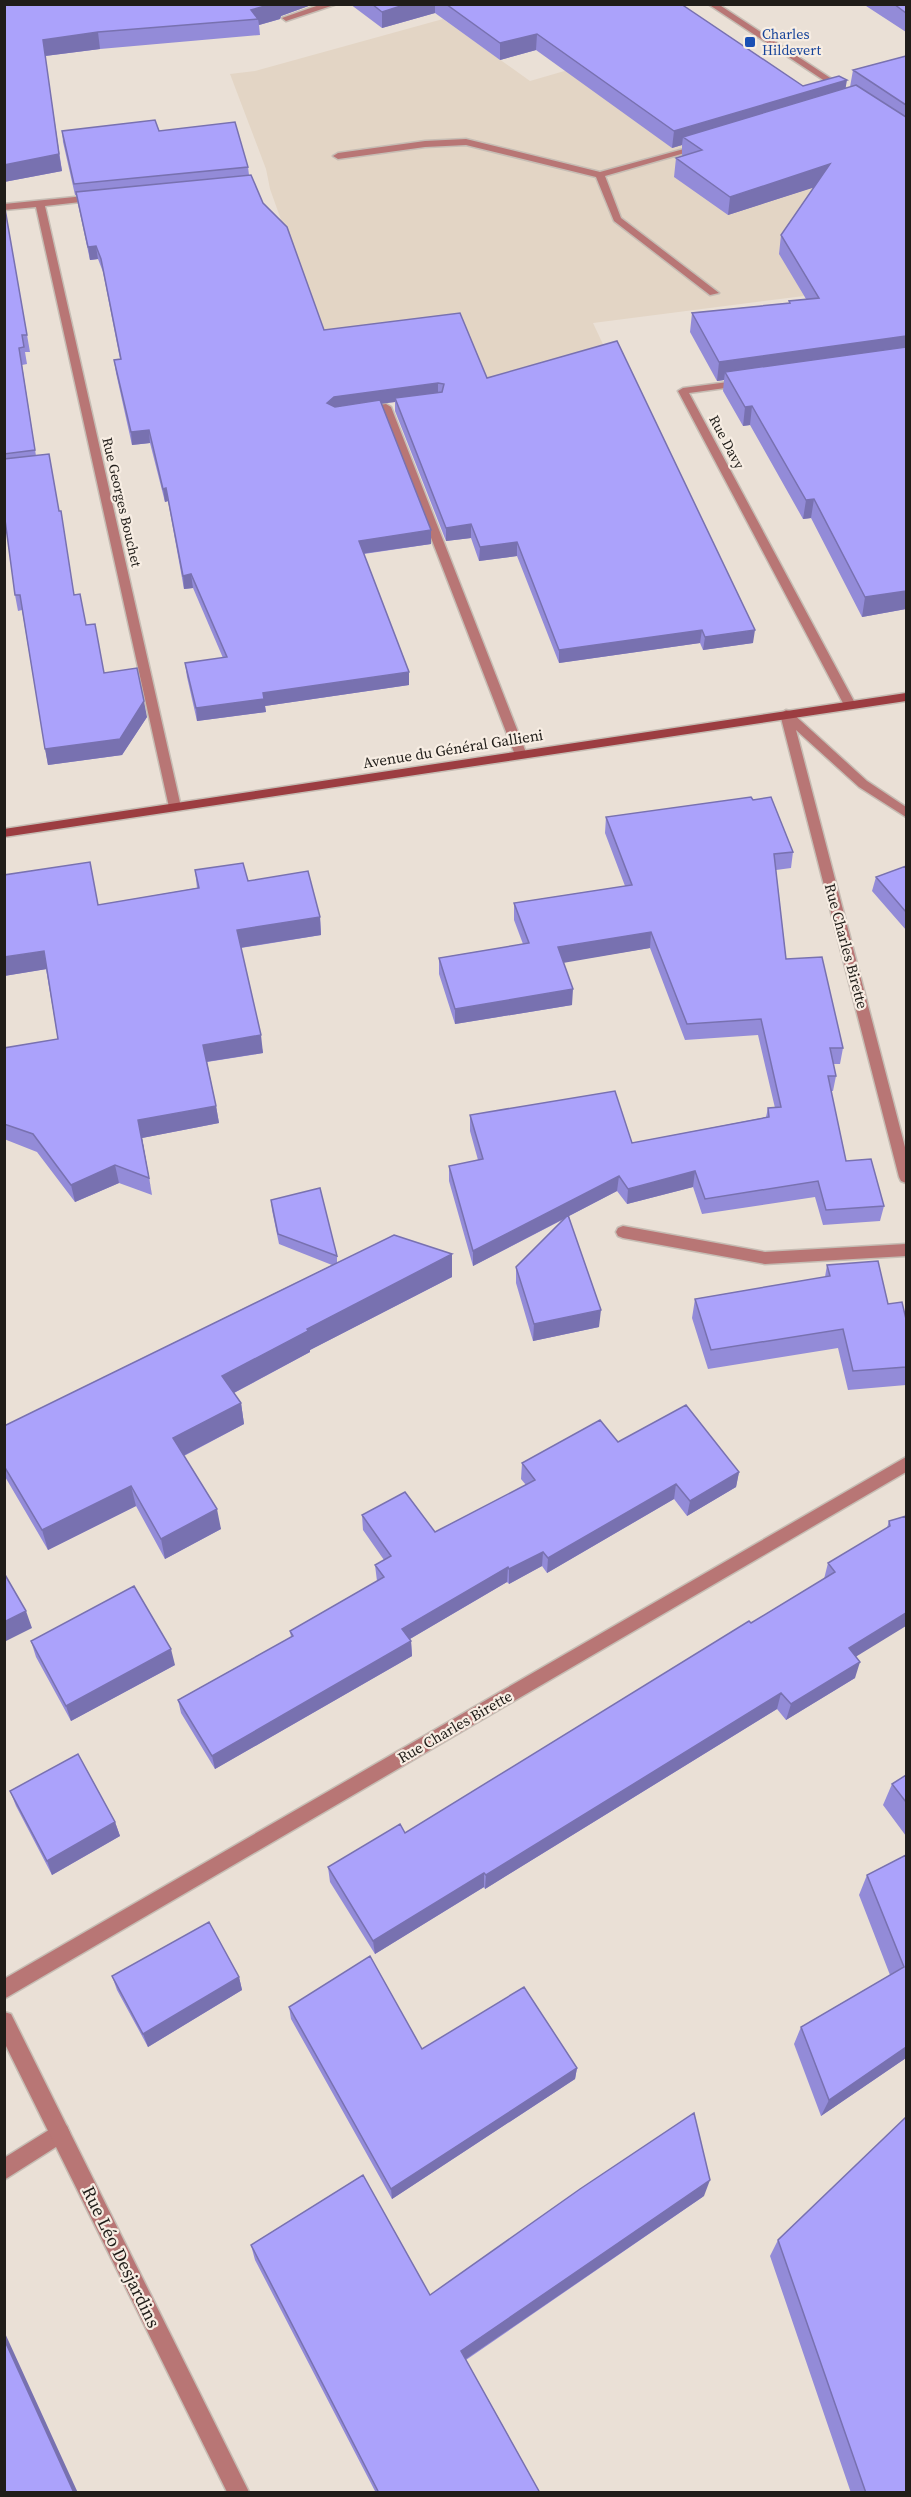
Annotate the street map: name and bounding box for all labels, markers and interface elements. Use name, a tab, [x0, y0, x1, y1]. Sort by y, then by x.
place label: Charles Hildevert	[762, 24, 821, 60]
marker: Charles Hildevert	[743, 35, 757, 49]
street label: Rue Davy	[704, 411, 750, 473]
street label: Rue Georges Bouchet	[97, 435, 147, 569]
street label: Avenue du Général Gallieni	[361, 724, 545, 773]
street label: Rue Charles Birette	[820, 881, 873, 1011]
street label: Rue Charles Birette	[394, 1685, 516, 1768]
street label: Rue Léo Desjardins	[76, 2182, 167, 2332]

